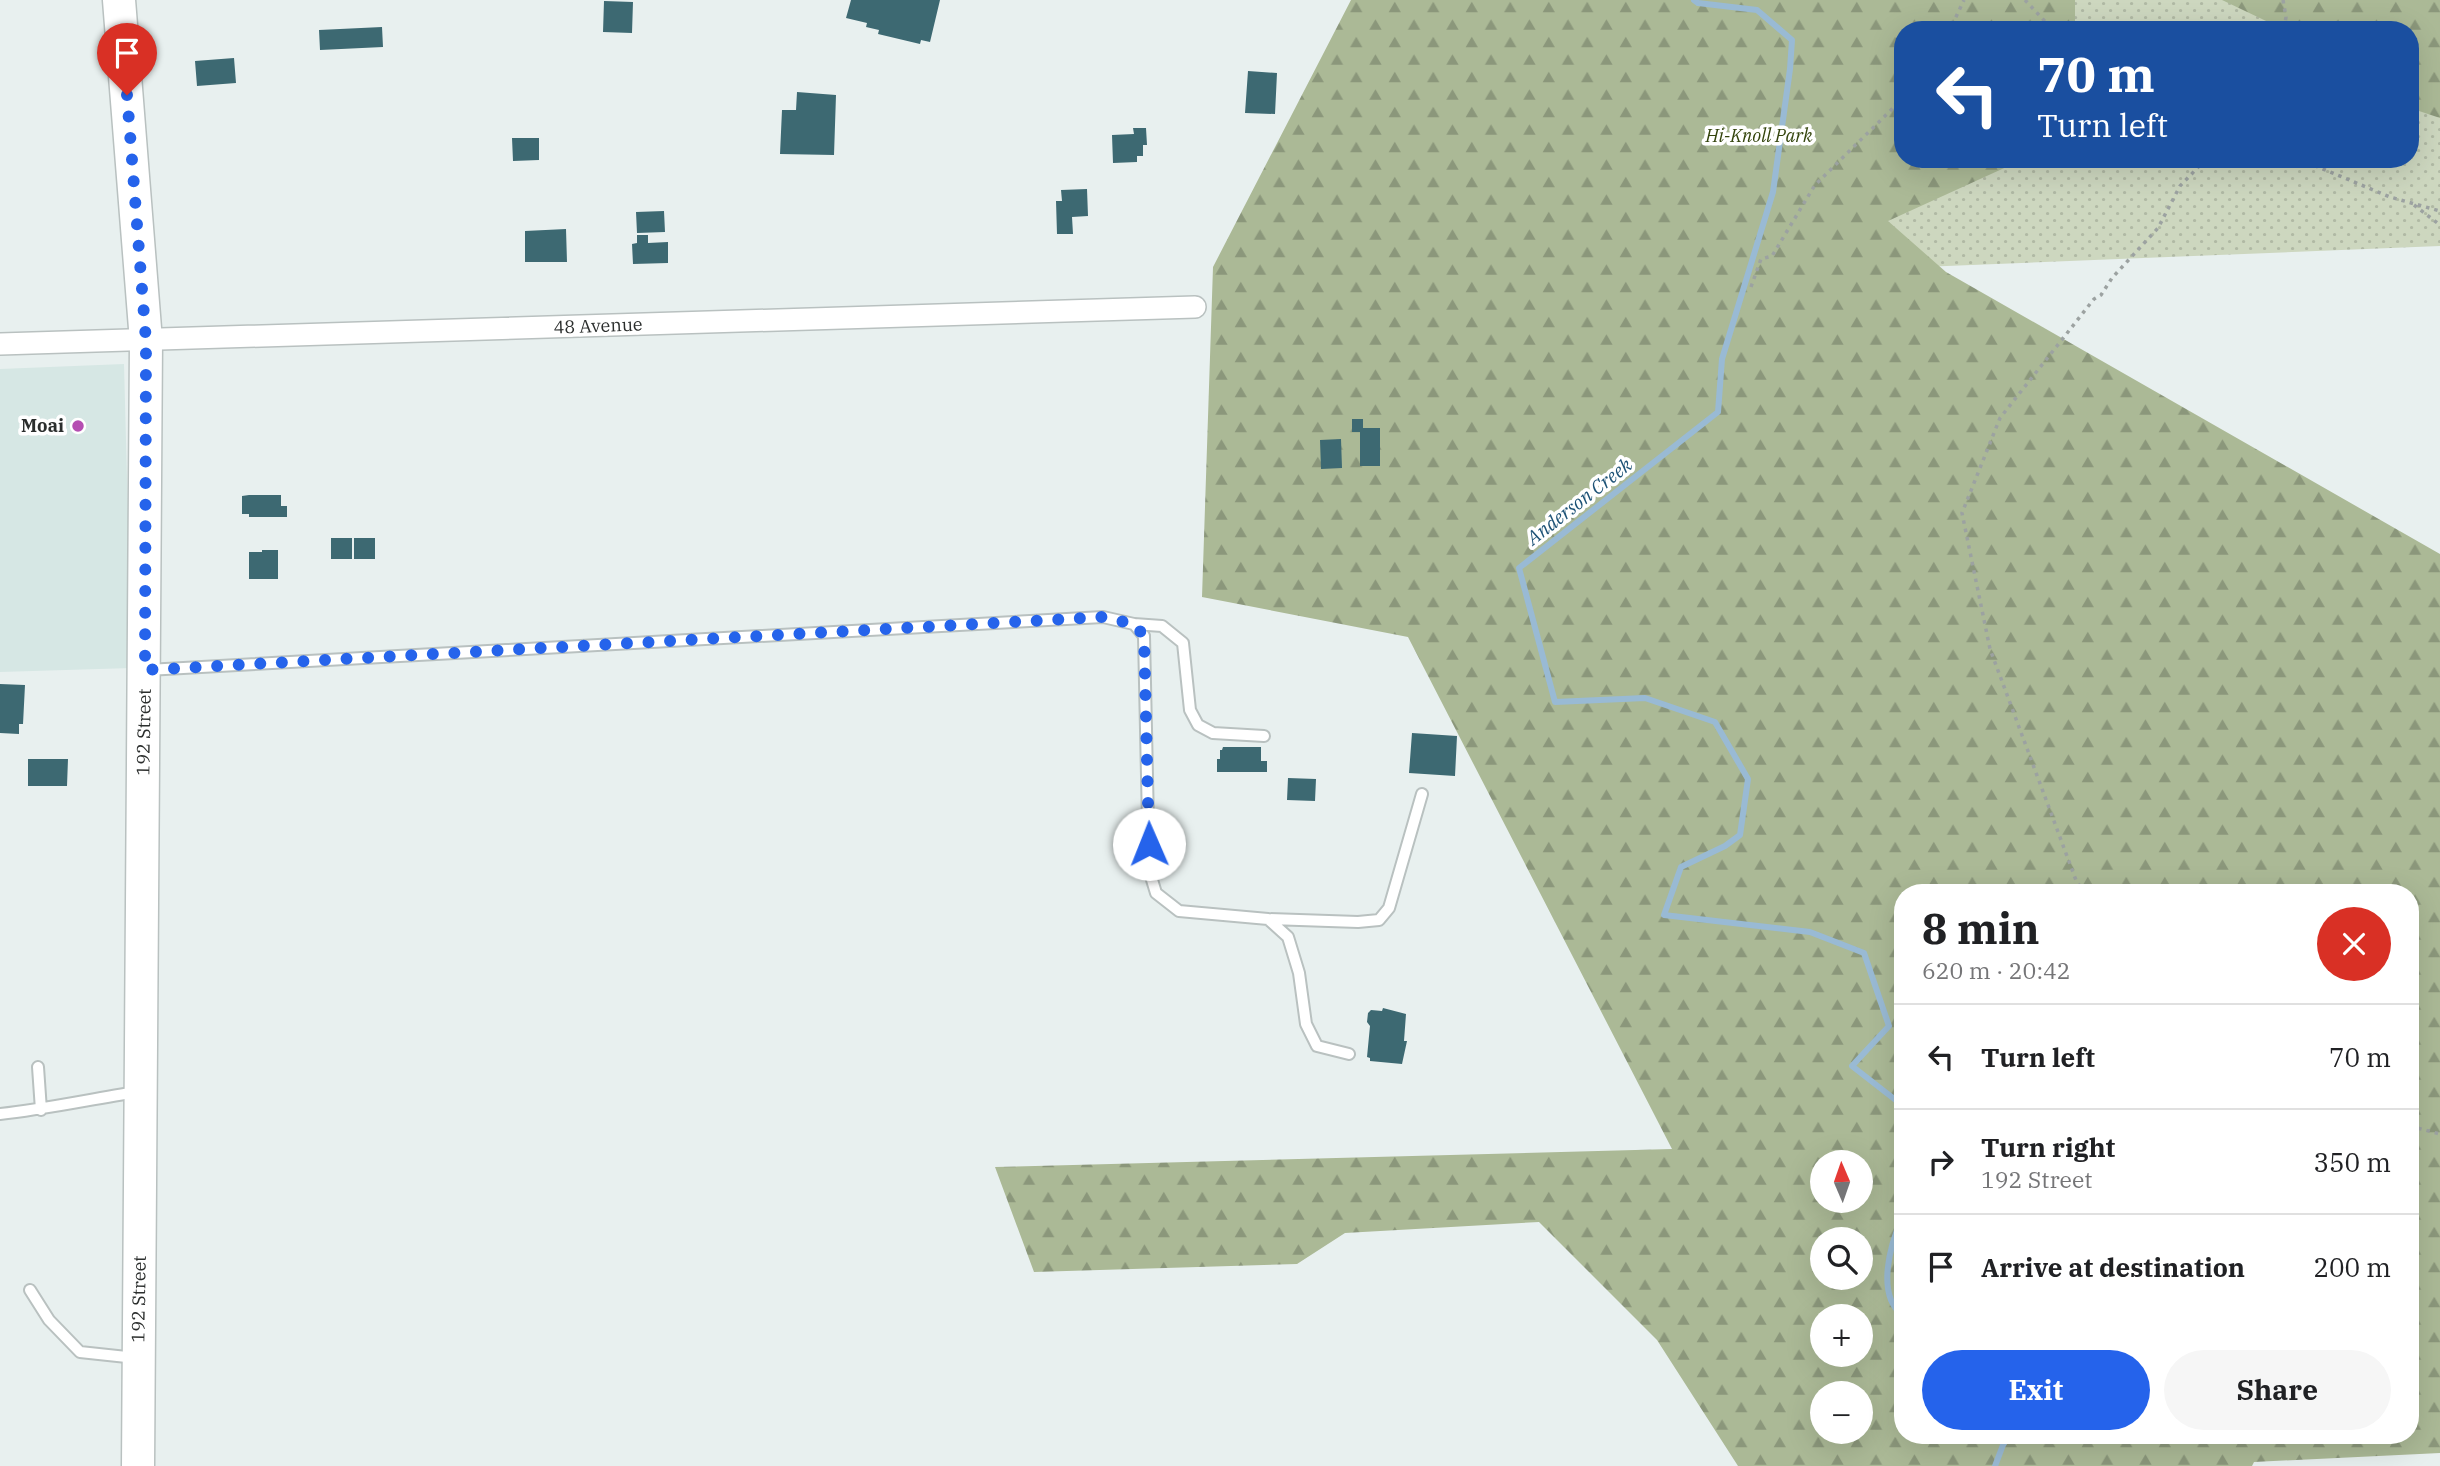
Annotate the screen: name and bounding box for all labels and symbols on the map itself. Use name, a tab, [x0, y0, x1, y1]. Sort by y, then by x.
pin	[97, 23, 157, 95]
park label: Hi-Knoll Park	[1704, 124, 1813, 147]
street label: 48 Avenue	[553, 312, 643, 339]
place label: Moai	[21, 414, 64, 437]
marker: Moai	[70, 418, 86, 434]
water label: Anderson Creek	[1520, 452, 1637, 551]
street label: 192 Street	[131, 688, 156, 776]
position arrow	[1112, 807, 1186, 881]
north arrow	[1810, 1150, 1872, 1213]
street label: 192 Street	[126, 1255, 151, 1343]

